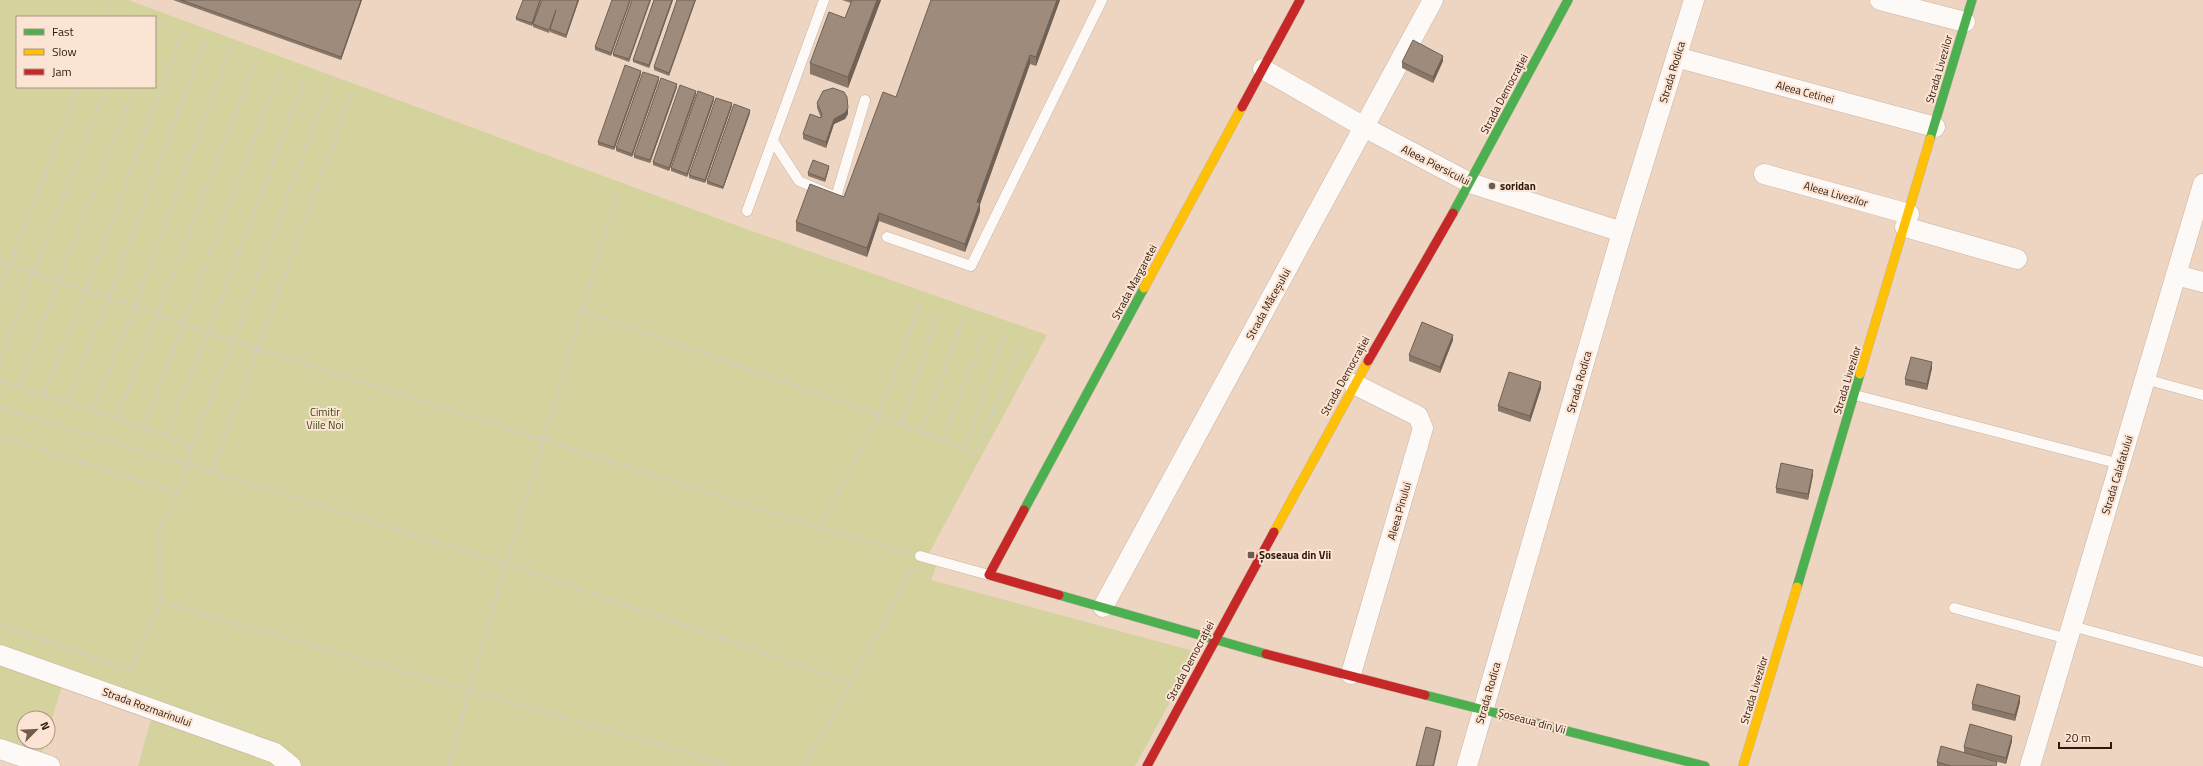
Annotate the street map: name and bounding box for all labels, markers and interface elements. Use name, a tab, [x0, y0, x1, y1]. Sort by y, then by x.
legend	[16, 16, 156, 88]
text: Fast	[52, 22, 75, 41]
street label: Strada Livezilor	[1922, 33, 1956, 105]
street label: Strada Rodica	[1655, 39, 1689, 105]
text: Slow	[52, 42, 77, 61]
street label: Strada Democrației	[1476, 51, 1532, 137]
text: Jam	[52, 62, 72, 81]
street label: Aleea Cetinei	[1774, 77, 1836, 107]
street label: Aleea Piersicului	[1399, 141, 1473, 189]
street label: Aleea Livezilor	[1802, 177, 1870, 211]
place label: soridan	[1500, 178, 1536, 194]
marker: soridan	[1487, 181, 1497, 191]
street label: Strada Margaretei	[1107, 241, 1161, 323]
street label: Strada Măceșului	[1242, 265, 1294, 343]
street label: Strada Democrației	[1316, 333, 1374, 419]
street label: Strada Livezilor	[1829, 344, 1865, 416]
street label: Strada Rodica	[1563, 349, 1596, 415]
park label: Cimitir Viile Noi	[306, 404, 344, 433]
street label: Strada Calafatului	[2097, 433, 2137, 517]
street label: Aleea Pinului	[1383, 480, 1415, 542]
place label: Șoseaua din Vii	[1259, 547, 1331, 563]
marker: Șoseaua din Vii	[1246, 550, 1256, 560]
street label: Strada Democrației	[1162, 618, 1218, 704]
street label: Strada Livezilor	[1736, 654, 1772, 726]
street label: Strada Rodica	[1472, 660, 1505, 726]
street label: Strada Rozmarinului	[100, 683, 194, 731]
street label: Șoseaua din Vii	[1496, 704, 1568, 738]
north arrow	[16, 710, 56, 750]
text: N	[36, 719, 54, 733]
scale bar	[2059, 724, 2111, 750]
text: 20 m	[2065, 728, 2091, 747]

